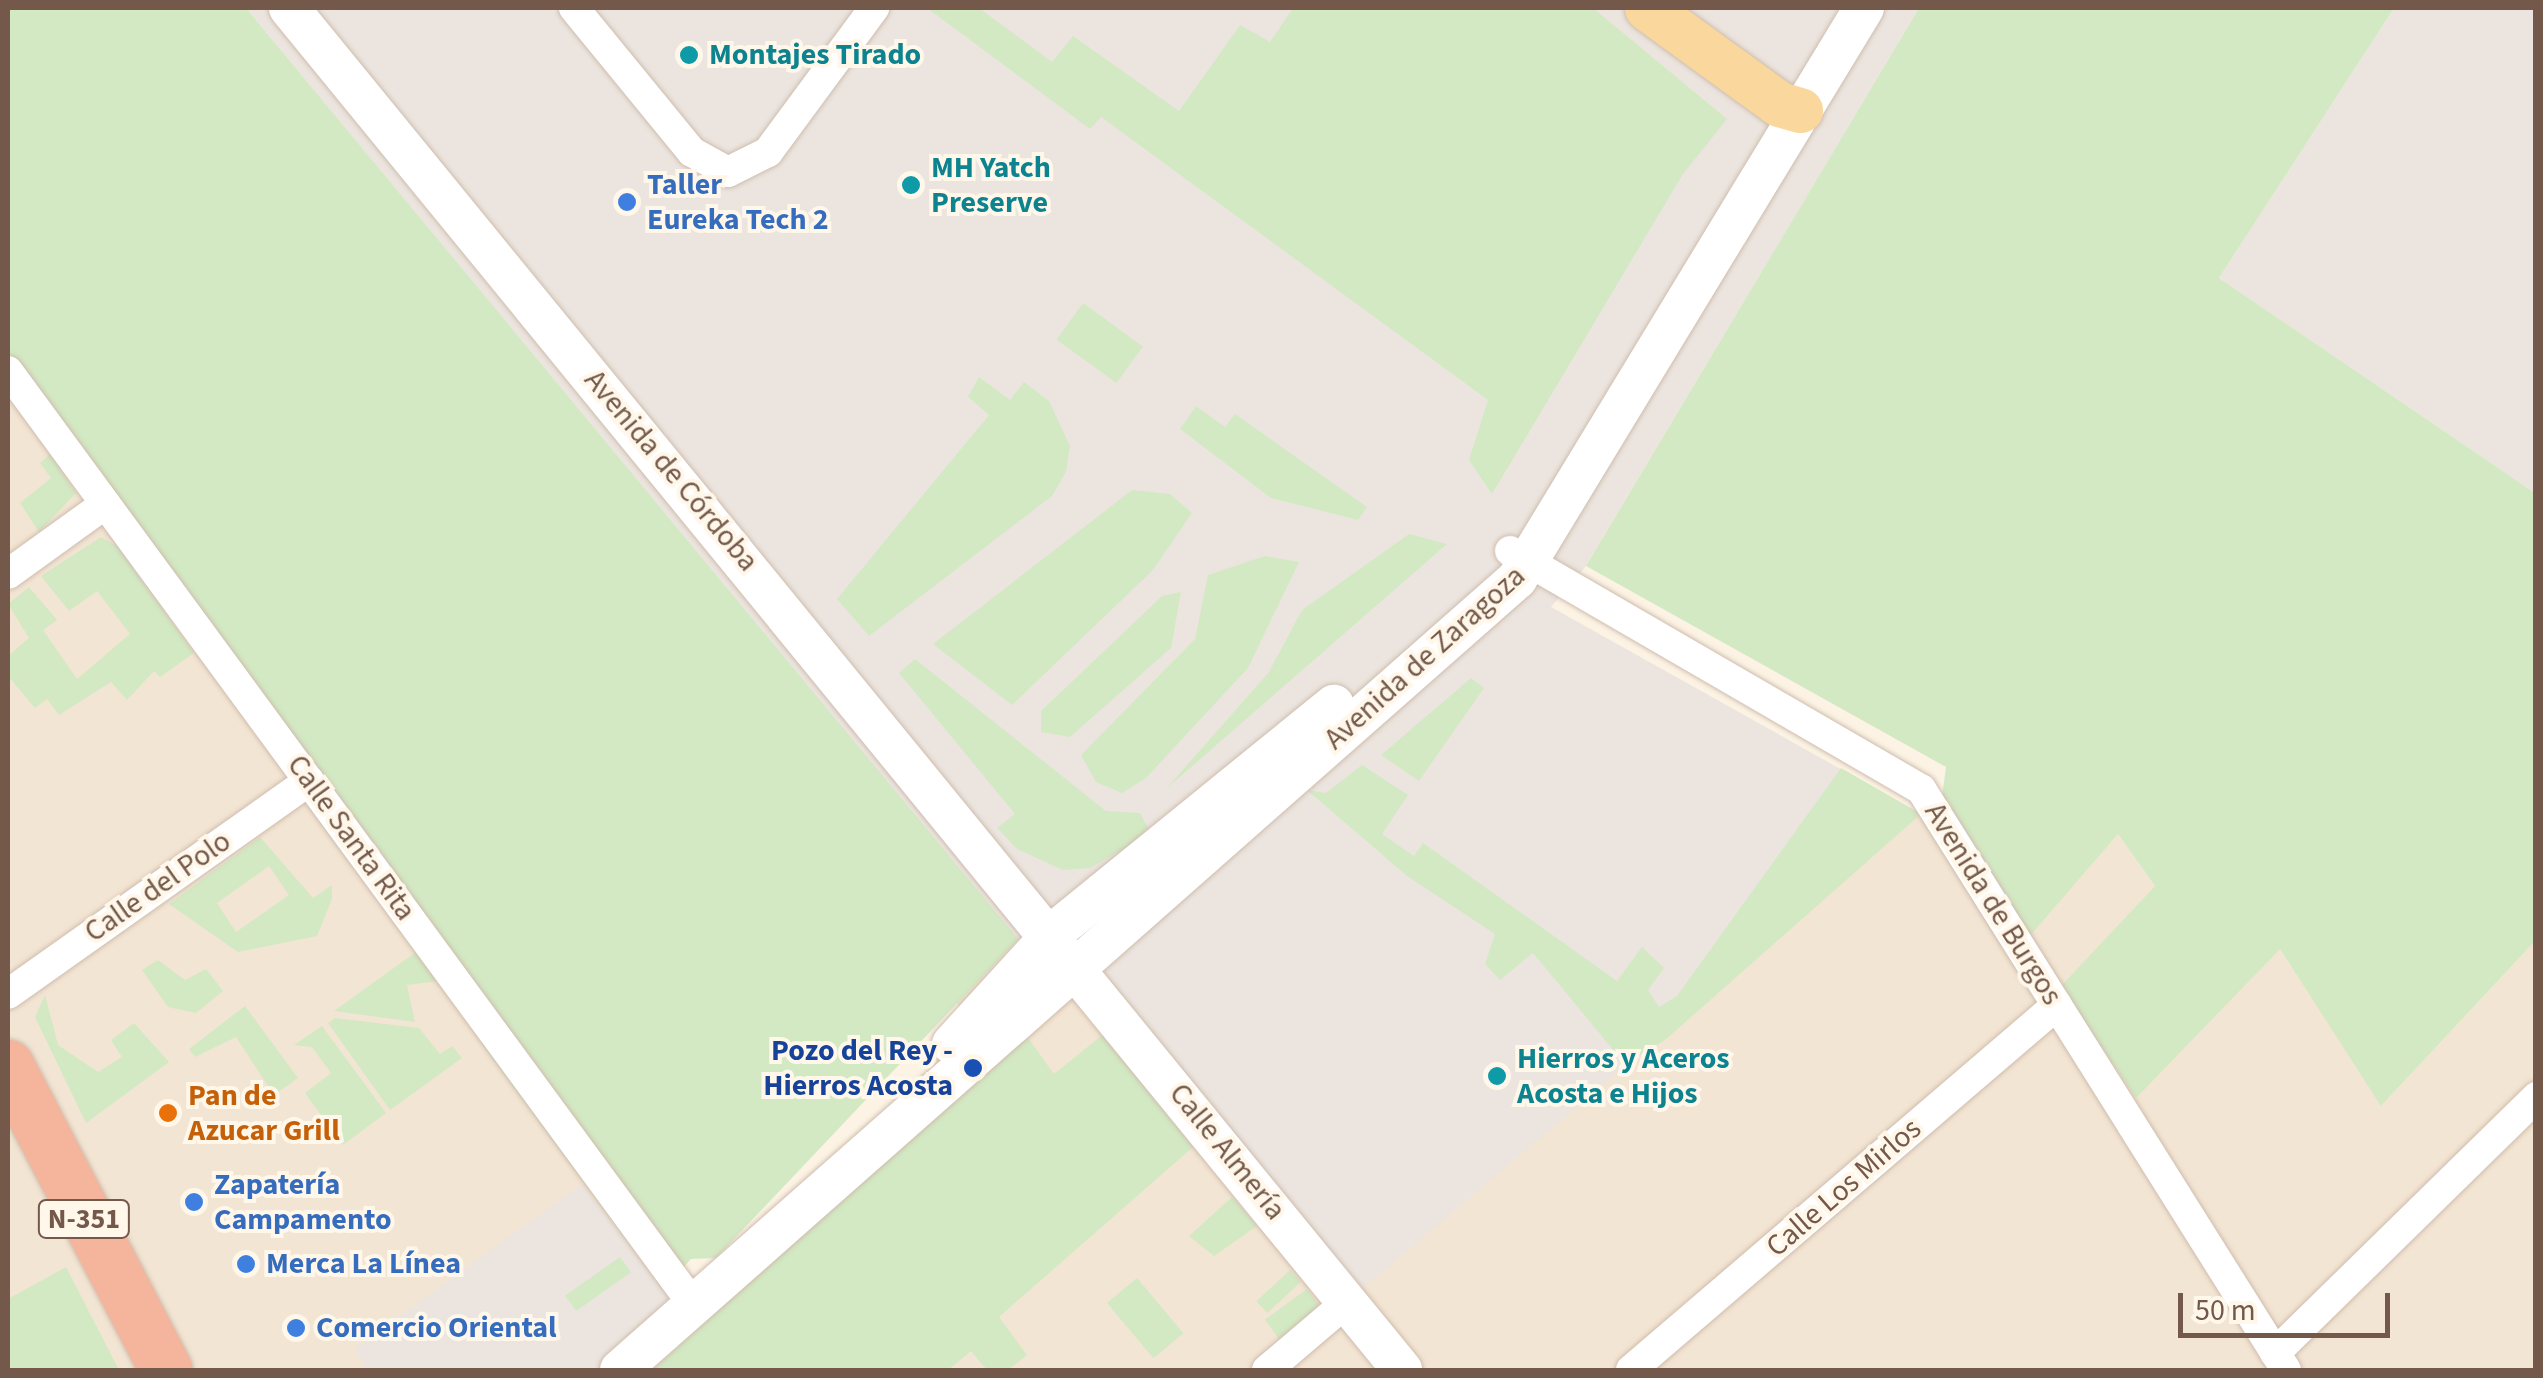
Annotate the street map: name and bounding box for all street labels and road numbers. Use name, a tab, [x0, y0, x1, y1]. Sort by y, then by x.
street label: Avenida de Córdoba	[576, 363, 766, 579]
street label: Avenida de Zaragoza	[1317, 558, 1533, 758]
street label: Calle Santa Rita	[279, 748, 423, 928]
street label: Avenida de Burgos	[1916, 796, 2070, 1012]
street label: Calle del Polo	[78, 823, 238, 951]
street label: Calle Almería	[1161, 1077, 1293, 1227]
street label: Calle Los Mirlos	[1759, 1111, 1929, 1265]
road number: N-351	[36, 1196, 132, 1242]

